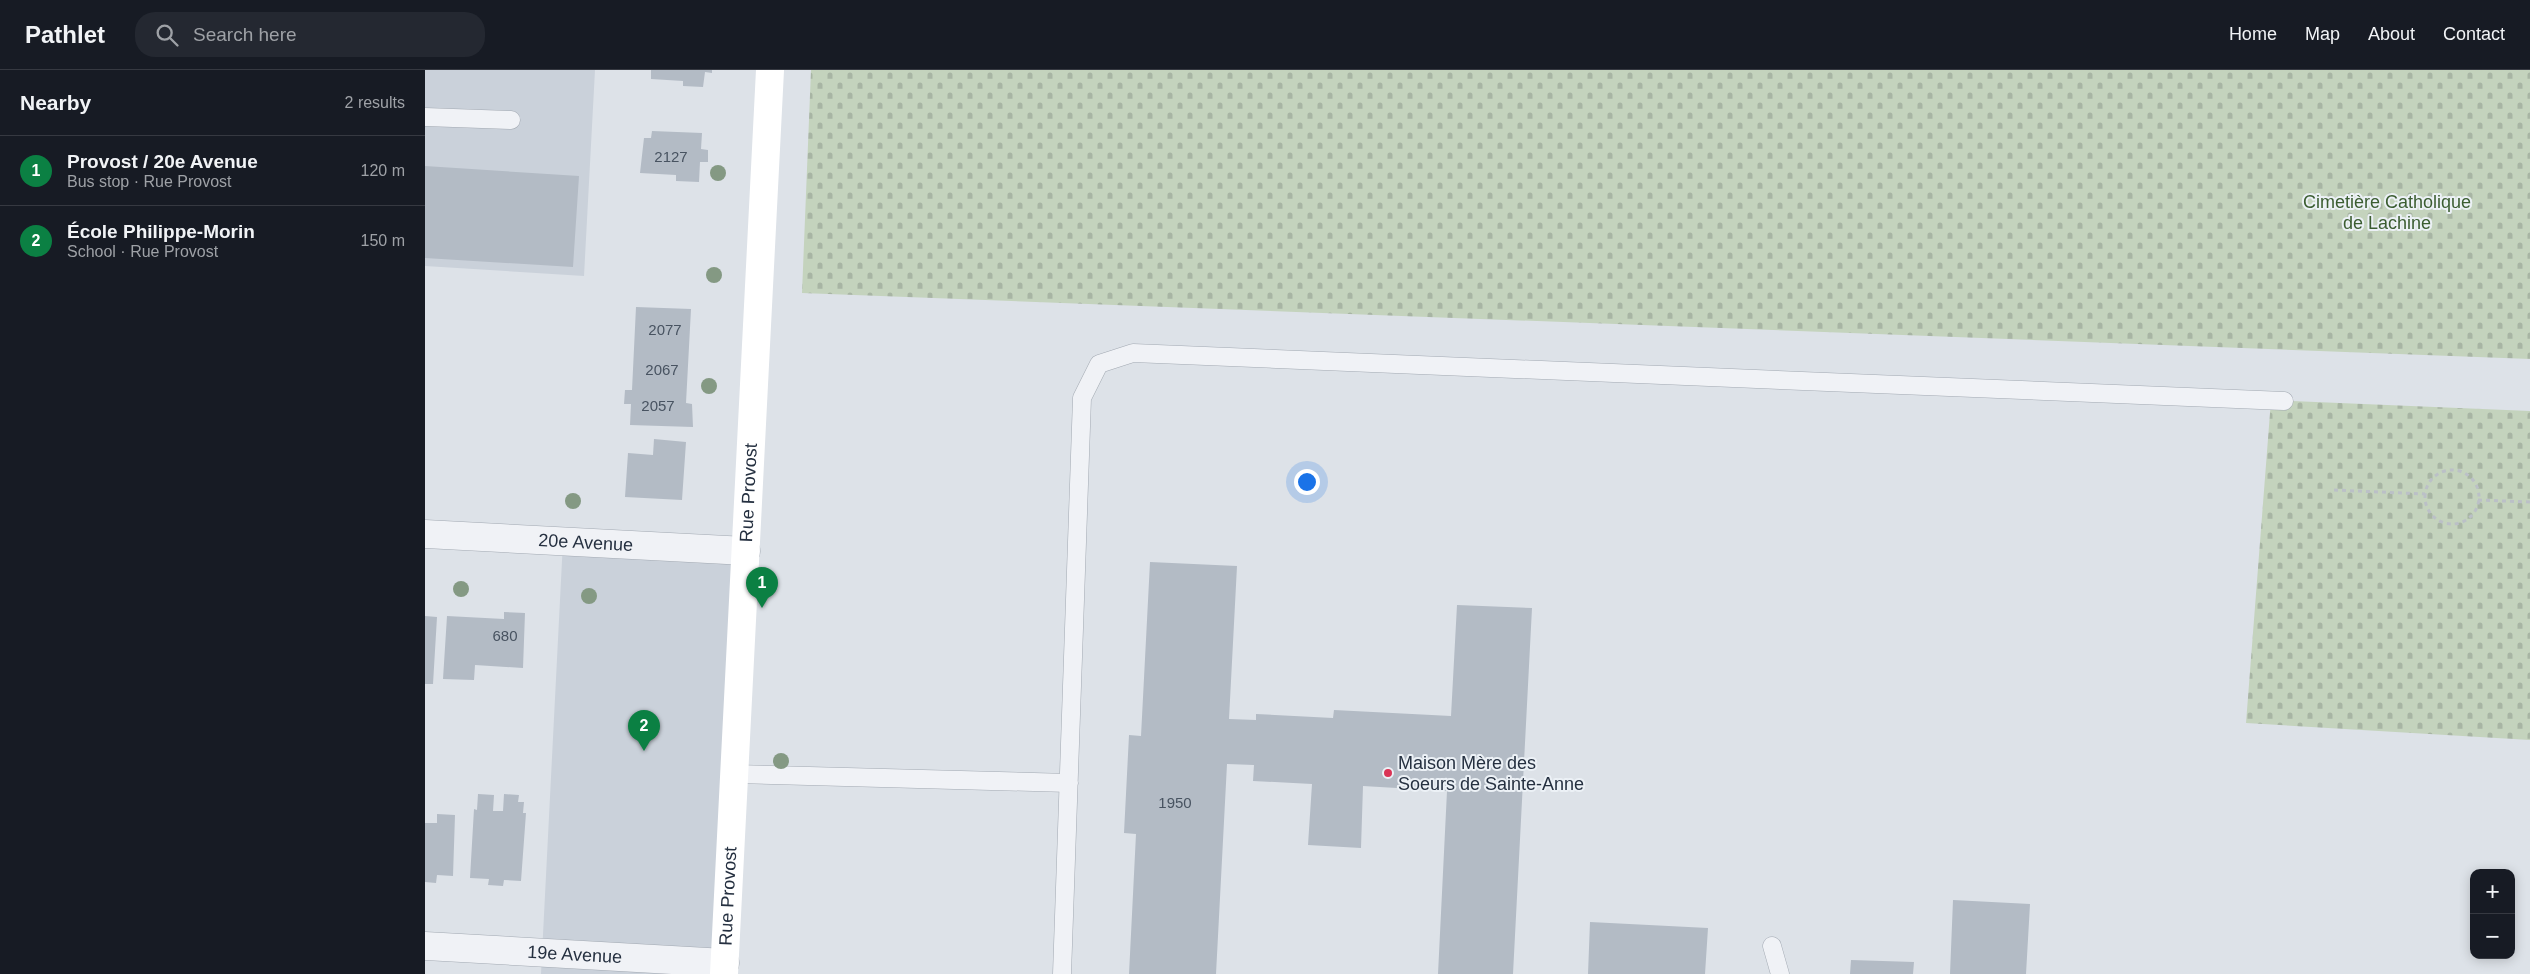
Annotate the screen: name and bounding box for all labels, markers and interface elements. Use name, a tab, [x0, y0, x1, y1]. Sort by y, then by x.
search box	[135, 12, 485, 57]
text: Pathlet	[25, 21, 105, 48]
icon: search	[153, 21, 181, 49]
text: Search here	[193, 24, 297, 45]
text: Home	[2229, 24, 2277, 44]
text: Map	[2305, 24, 2340, 44]
text: About	[2368, 24, 2415, 44]
text: Contact	[2443, 24, 2505, 44]
text: Nearby	[20, 91, 91, 114]
text: 2 results	[345, 94, 405, 111]
house number: 2127	[654, 148, 688, 165]
text: Provost / 20e Avenue	[67, 151, 258, 172]
text: 1	[32, 162, 40, 179]
text: 120 m	[361, 162, 405, 179]
text: Bus stop · Rue Provost	[67, 173, 232, 190]
park label: Cimetière Catholique de Lachine	[2303, 192, 2471, 233]
text: École Philippe-Morin	[67, 221, 255, 242]
text: 2	[32, 232, 40, 249]
text: 150 m	[361, 232, 405, 249]
text: School · Rue Provost	[67, 243, 218, 260]
house number: 2077	[648, 321, 682, 338]
house number: 2067	[645, 361, 679, 378]
house number: 2057	[641, 397, 675, 414]
street label: Rue Provost	[736, 443, 761, 543]
your location	[1294, 469, 1320, 495]
street label: 20e Avenue	[538, 530, 634, 555]
pin: 1	[746, 567, 778, 608]
house number: 680	[492, 627, 518, 644]
pin: 2	[628, 710, 660, 751]
place label: Maison Mère des Soeurs de Sainte-Anne	[1398, 753, 1584, 794]
marker: Maison Mère des Soeurs de Sainte-Anne	[1382, 767, 1394, 779]
house number: 1950	[1158, 794, 1192, 811]
street label: Rue Provost	[715, 846, 740, 946]
map controls	[2470, 869, 2515, 959]
button: +	[2470, 869, 2515, 914]
button: −	[2470, 914, 2515, 959]
street label: 19e Avenue	[527, 942, 623, 967]

